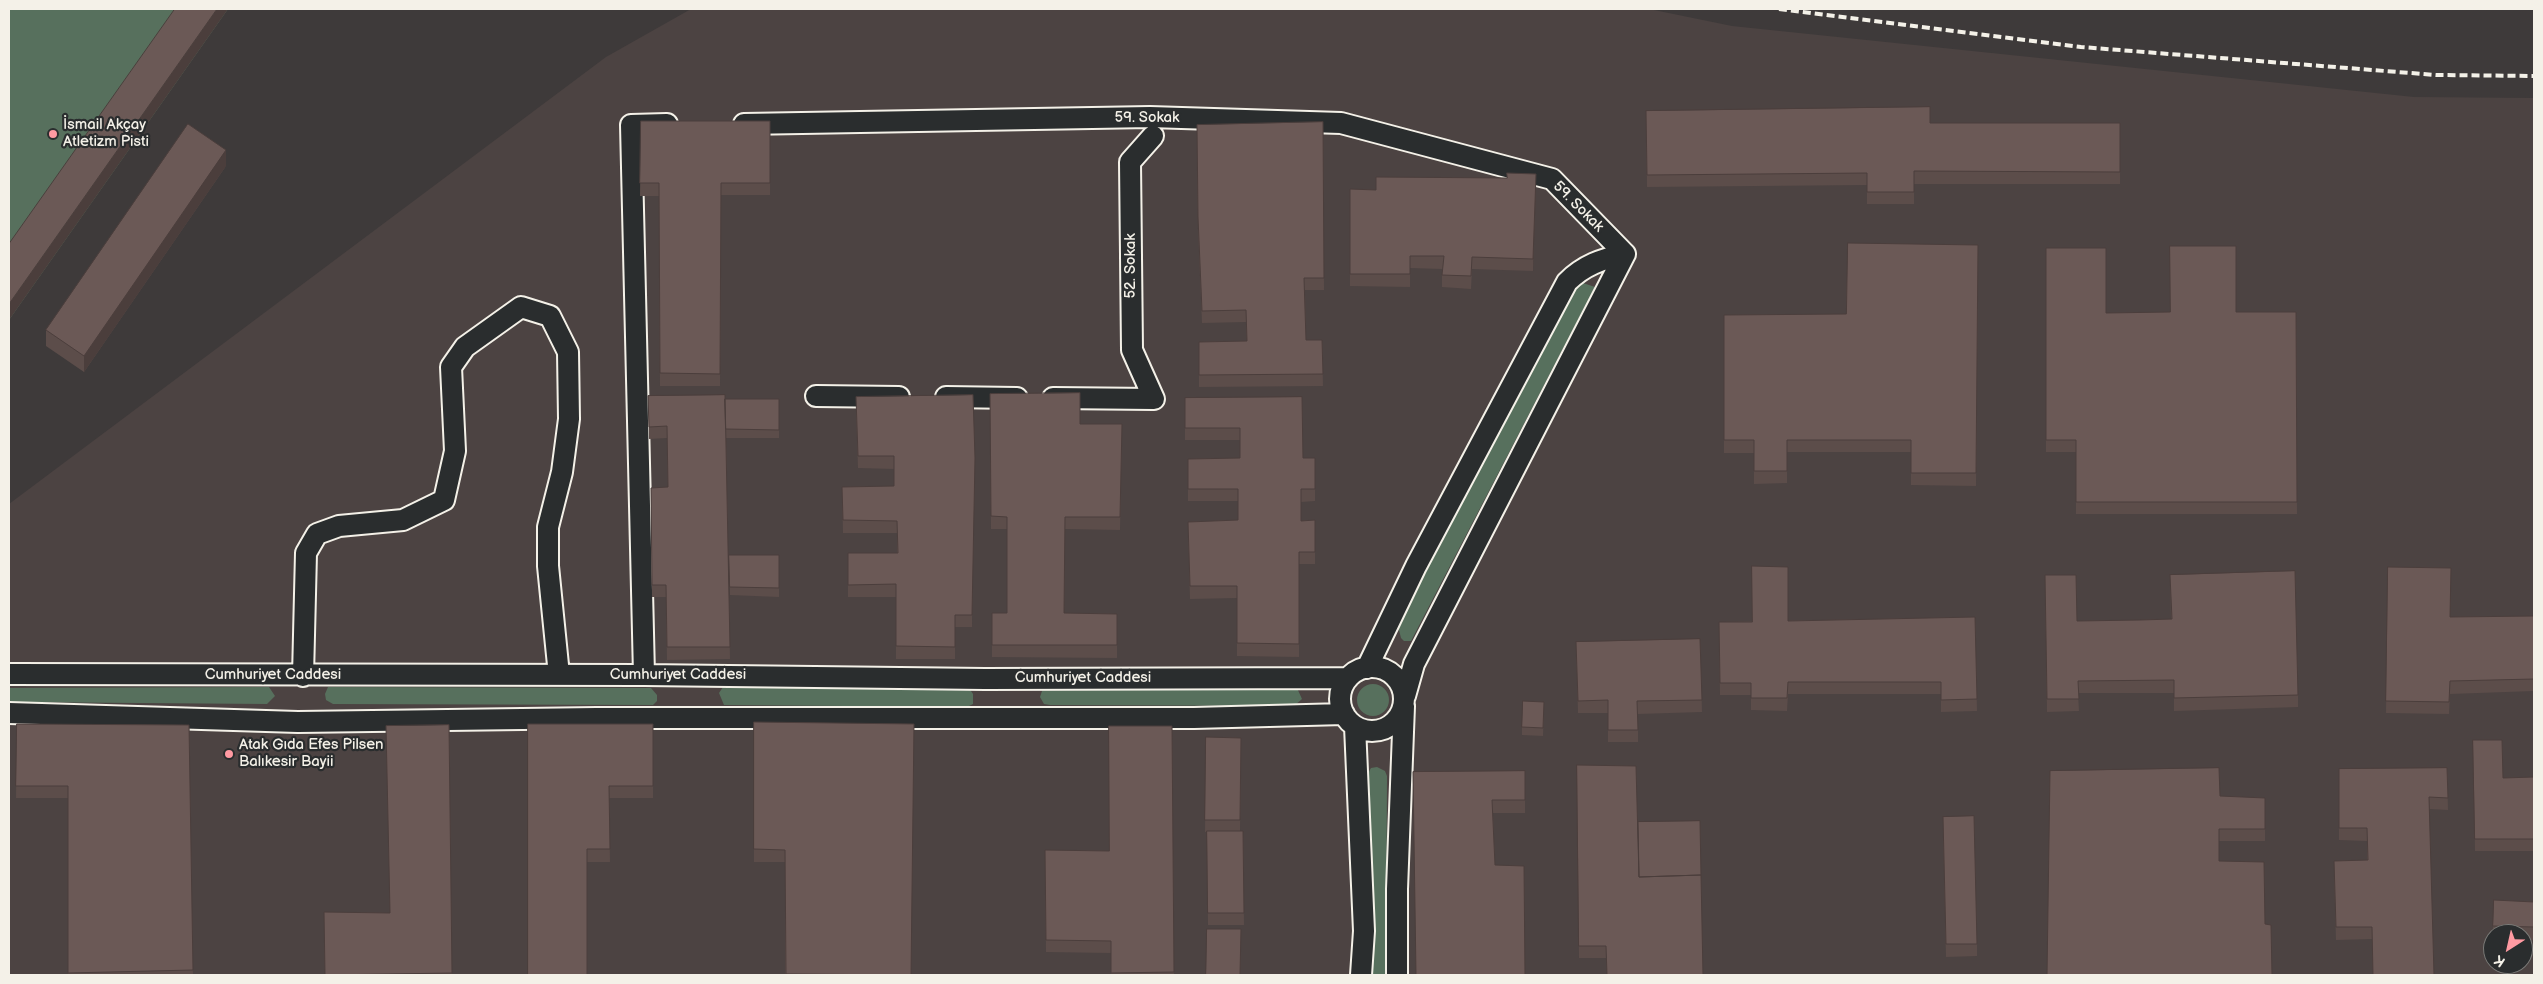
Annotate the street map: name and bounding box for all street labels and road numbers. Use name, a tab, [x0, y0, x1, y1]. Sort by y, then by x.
street label: 59. Sokak	[1115, 109, 1179, 127]
street label: 59. Sokak	[1549, 178, 1607, 236]
street label: 52. Sokak	[1122, 234, 1140, 298]
street label: Cumhuriyet Caddesi	[205, 666, 341, 684]
street label: Cumhuriyet Caddesi	[610, 666, 746, 684]
street label: Cumhuriyet Caddesi	[1015, 669, 1151, 687]

